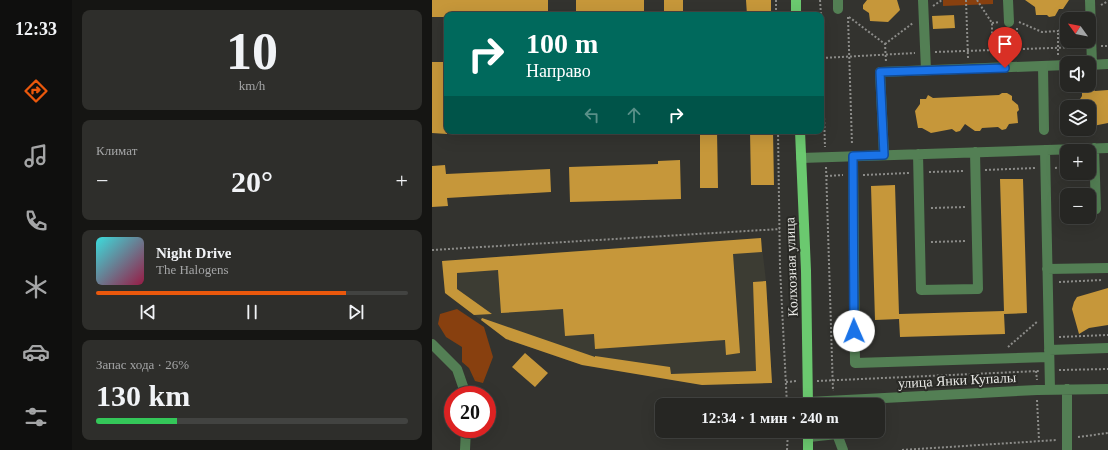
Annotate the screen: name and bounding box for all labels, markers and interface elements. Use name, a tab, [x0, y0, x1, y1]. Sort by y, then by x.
north arrow	[1060, 12, 1096, 48]
map controls	[1060, 12, 1096, 224]
text: 12:33	[15, 19, 57, 39]
text: 10	[226, 23, 278, 80]
pin	[988, 27, 1022, 68]
icon: right	[460, 28, 512, 80]
text: 100 m	[526, 28, 598, 59]
icon: arrive	[994, 33, 1016, 55]
button: sound	[1060, 56, 1096, 92]
text: Направо	[526, 61, 591, 81]
icon: directions	[22, 77, 50, 105]
text: km/h	[239, 78, 265, 93]
button: layers	[1060, 100, 1096, 136]
icon: left	[581, 104, 603, 126]
icon: ahead	[623, 104, 645, 126]
icon: right	[665, 104, 687, 126]
icon: music	[22, 142, 50, 170]
text: Климат	[96, 143, 137, 158]
button: +	[1060, 144, 1096, 180]
text: 20°	[231, 165, 273, 198]
text: −	[96, 168, 108, 193]
text: +	[396, 168, 408, 193]
button: −	[1060, 188, 1096, 224]
icon: phone	[22, 207, 50, 235]
street label: Колхозная улица	[782, 216, 801, 317]
text: Night Drive	[156, 245, 231, 261]
text: The Halogens	[156, 262, 229, 277]
icon: climate	[22, 273, 50, 301]
icon: previous	[137, 301, 159, 323]
icon: pause	[241, 301, 263, 323]
icon: next	[345, 301, 367, 323]
position arrow	[833, 310, 875, 352]
icon: car	[22, 338, 50, 366]
text: Запас хода · 26%	[96, 357, 189, 372]
street label: улица Янки Купалы	[898, 370, 1017, 391]
text: 130 km	[96, 379, 190, 412]
speed limit sign: 20	[444, 386, 496, 438]
icon: filters	[22, 403, 50, 431]
text: 12:34 · 1 мин · 240 m	[701, 410, 839, 426]

